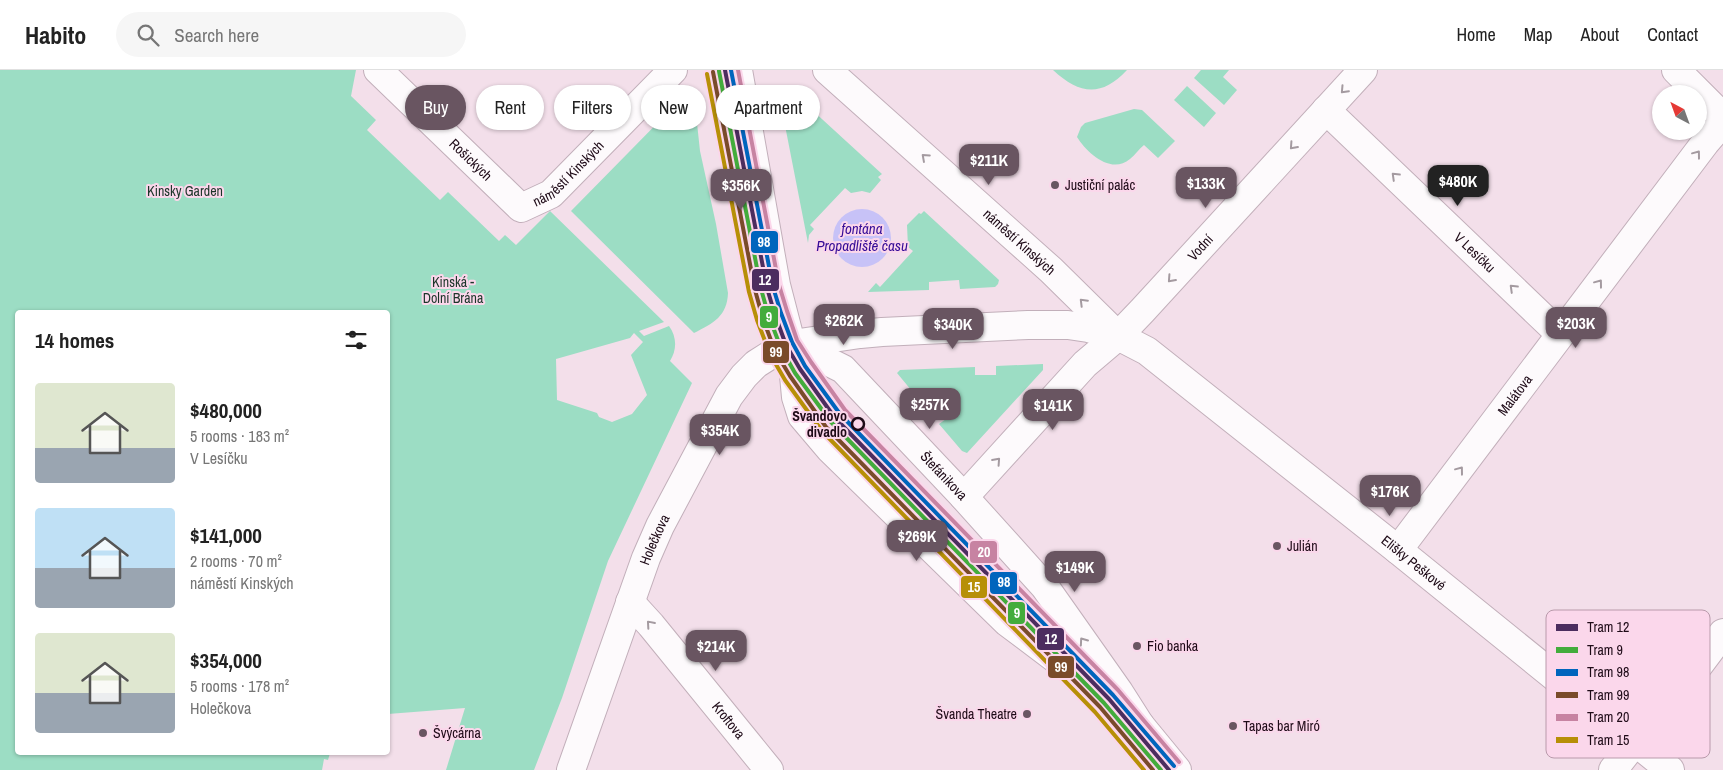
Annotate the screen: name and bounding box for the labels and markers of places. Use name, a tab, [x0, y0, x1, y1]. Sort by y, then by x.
pin: $211K	[954, 144, 1024, 186]
pin: $480K	[1423, 164, 1493, 207]
pin: $133K	[1171, 166, 1241, 209]
pin: $356K	[706, 168, 776, 211]
place label: Justiční palác	[1065, 176, 1135, 194]
marker: Justiční palác	[1049, 179, 1061, 191]
pin: $262K	[809, 304, 879, 346]
pin: $203K	[1541, 306, 1611, 349]
pin: $340K	[918, 308, 988, 350]
pin: $257K	[895, 388, 965, 430]
pin: $141K	[1018, 388, 1088, 431]
place label: Švandovo divadlo	[792, 407, 847, 441]
pin: $354K	[685, 414, 755, 456]
marker: Švandovo divadlo	[851, 417, 865, 431]
pin: $176K	[1355, 474, 1425, 517]
pin: $269K	[882, 520, 952, 562]
place label: Julián	[1287, 537, 1318, 555]
marker: Julián	[1271, 540, 1283, 552]
pin: $149K	[1040, 550, 1110, 593]
pin: $214K	[681, 630, 751, 672]
place label: Fio banka	[1147, 637, 1199, 655]
marker: Fio banka	[1131, 640, 1143, 652]
place label: Švanda Theatre	[936, 705, 1017, 723]
marker: Švanda Theatre	[1021, 708, 1033, 720]
place label: Tapas bar Miró	[1243, 717, 1320, 735]
marker: Tapas bar Miró	[1227, 720, 1239, 732]
place label: Švýcárna	[433, 724, 481, 742]
marker: Švýcárna	[417, 727, 429, 739]

